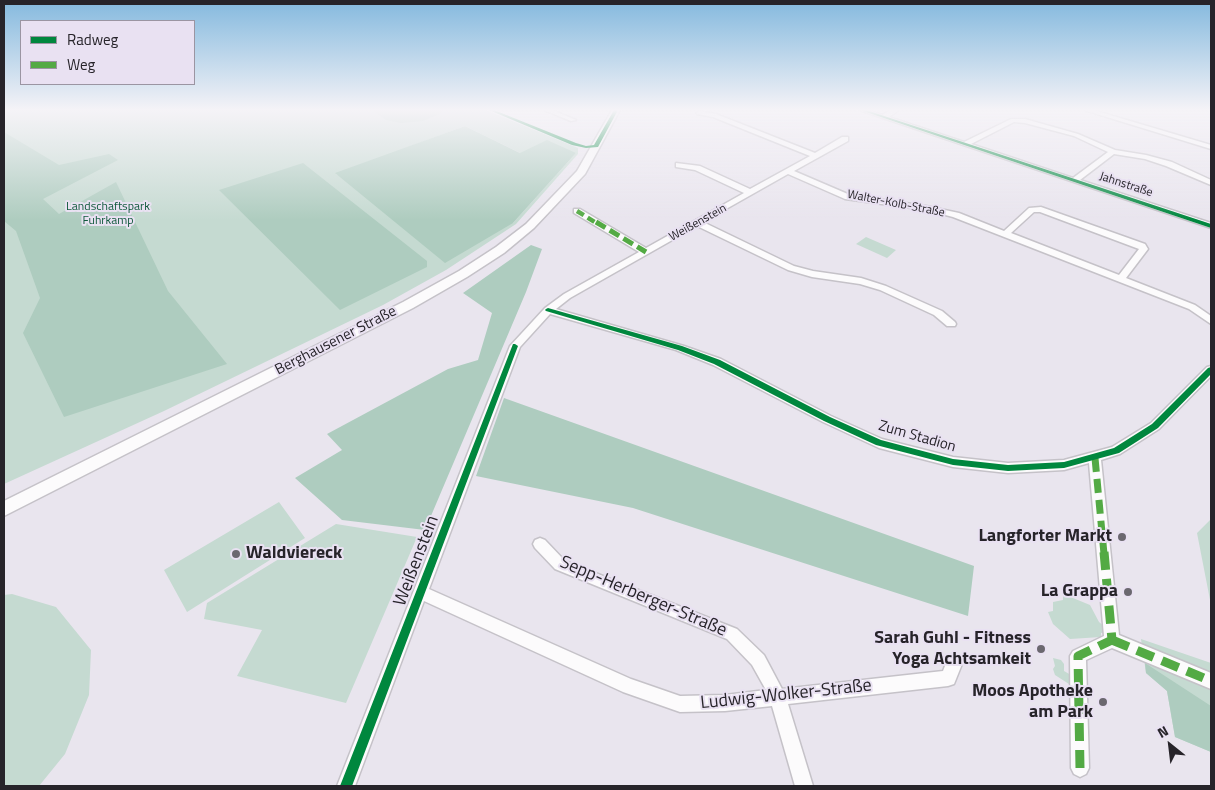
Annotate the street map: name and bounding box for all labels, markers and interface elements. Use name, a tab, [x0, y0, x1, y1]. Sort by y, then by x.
legend	[20, 20, 195, 85]
text: Radweg	[67, 28, 118, 51]
text: Weg	[67, 53, 95, 76]
street label: Jahnstraße	[1097, 170, 1155, 200]
street label: Walter-Kolb-Straße	[846, 187, 946, 221]
park label: Landschaftspark Fuhrkamp	[66, 200, 150, 228]
street label: Weißenstein	[667, 201, 729, 245]
street label: Berghausener Straße	[272, 303, 400, 379]
street label: Zum Stadion	[876, 417, 958, 457]
street label: Weißenstein	[390, 513, 444, 609]
place label: Langforter Markt	[979, 526, 1112, 548]
marker: Langforter Markt	[1116, 531, 1128, 543]
place label: Waldviereck	[246, 543, 342, 565]
marker: Waldviereck	[230, 548, 242, 560]
street label: Sepp-Herberger-Straße	[556, 552, 730, 642]
place label: La Grappa	[1041, 581, 1118, 603]
marker: La Grappa	[1122, 586, 1134, 598]
place label: Sarah Guhl - Fitness Yoga Achtsamkeit	[874, 628, 1031, 670]
marker: Sarah Guhl - Fitness Yoga Achtsamkeit	[1035, 643, 1047, 655]
street label: Ludwig-Wolker-Straße	[699, 675, 873, 715]
place label: Moos Apotheke am Park	[972, 681, 1093, 724]
marker: Moos Apotheke am Park	[1097, 696, 1109, 708]
north arrow	[1145, 720, 1195, 770]
text: N	[1153, 720, 1172, 743]

